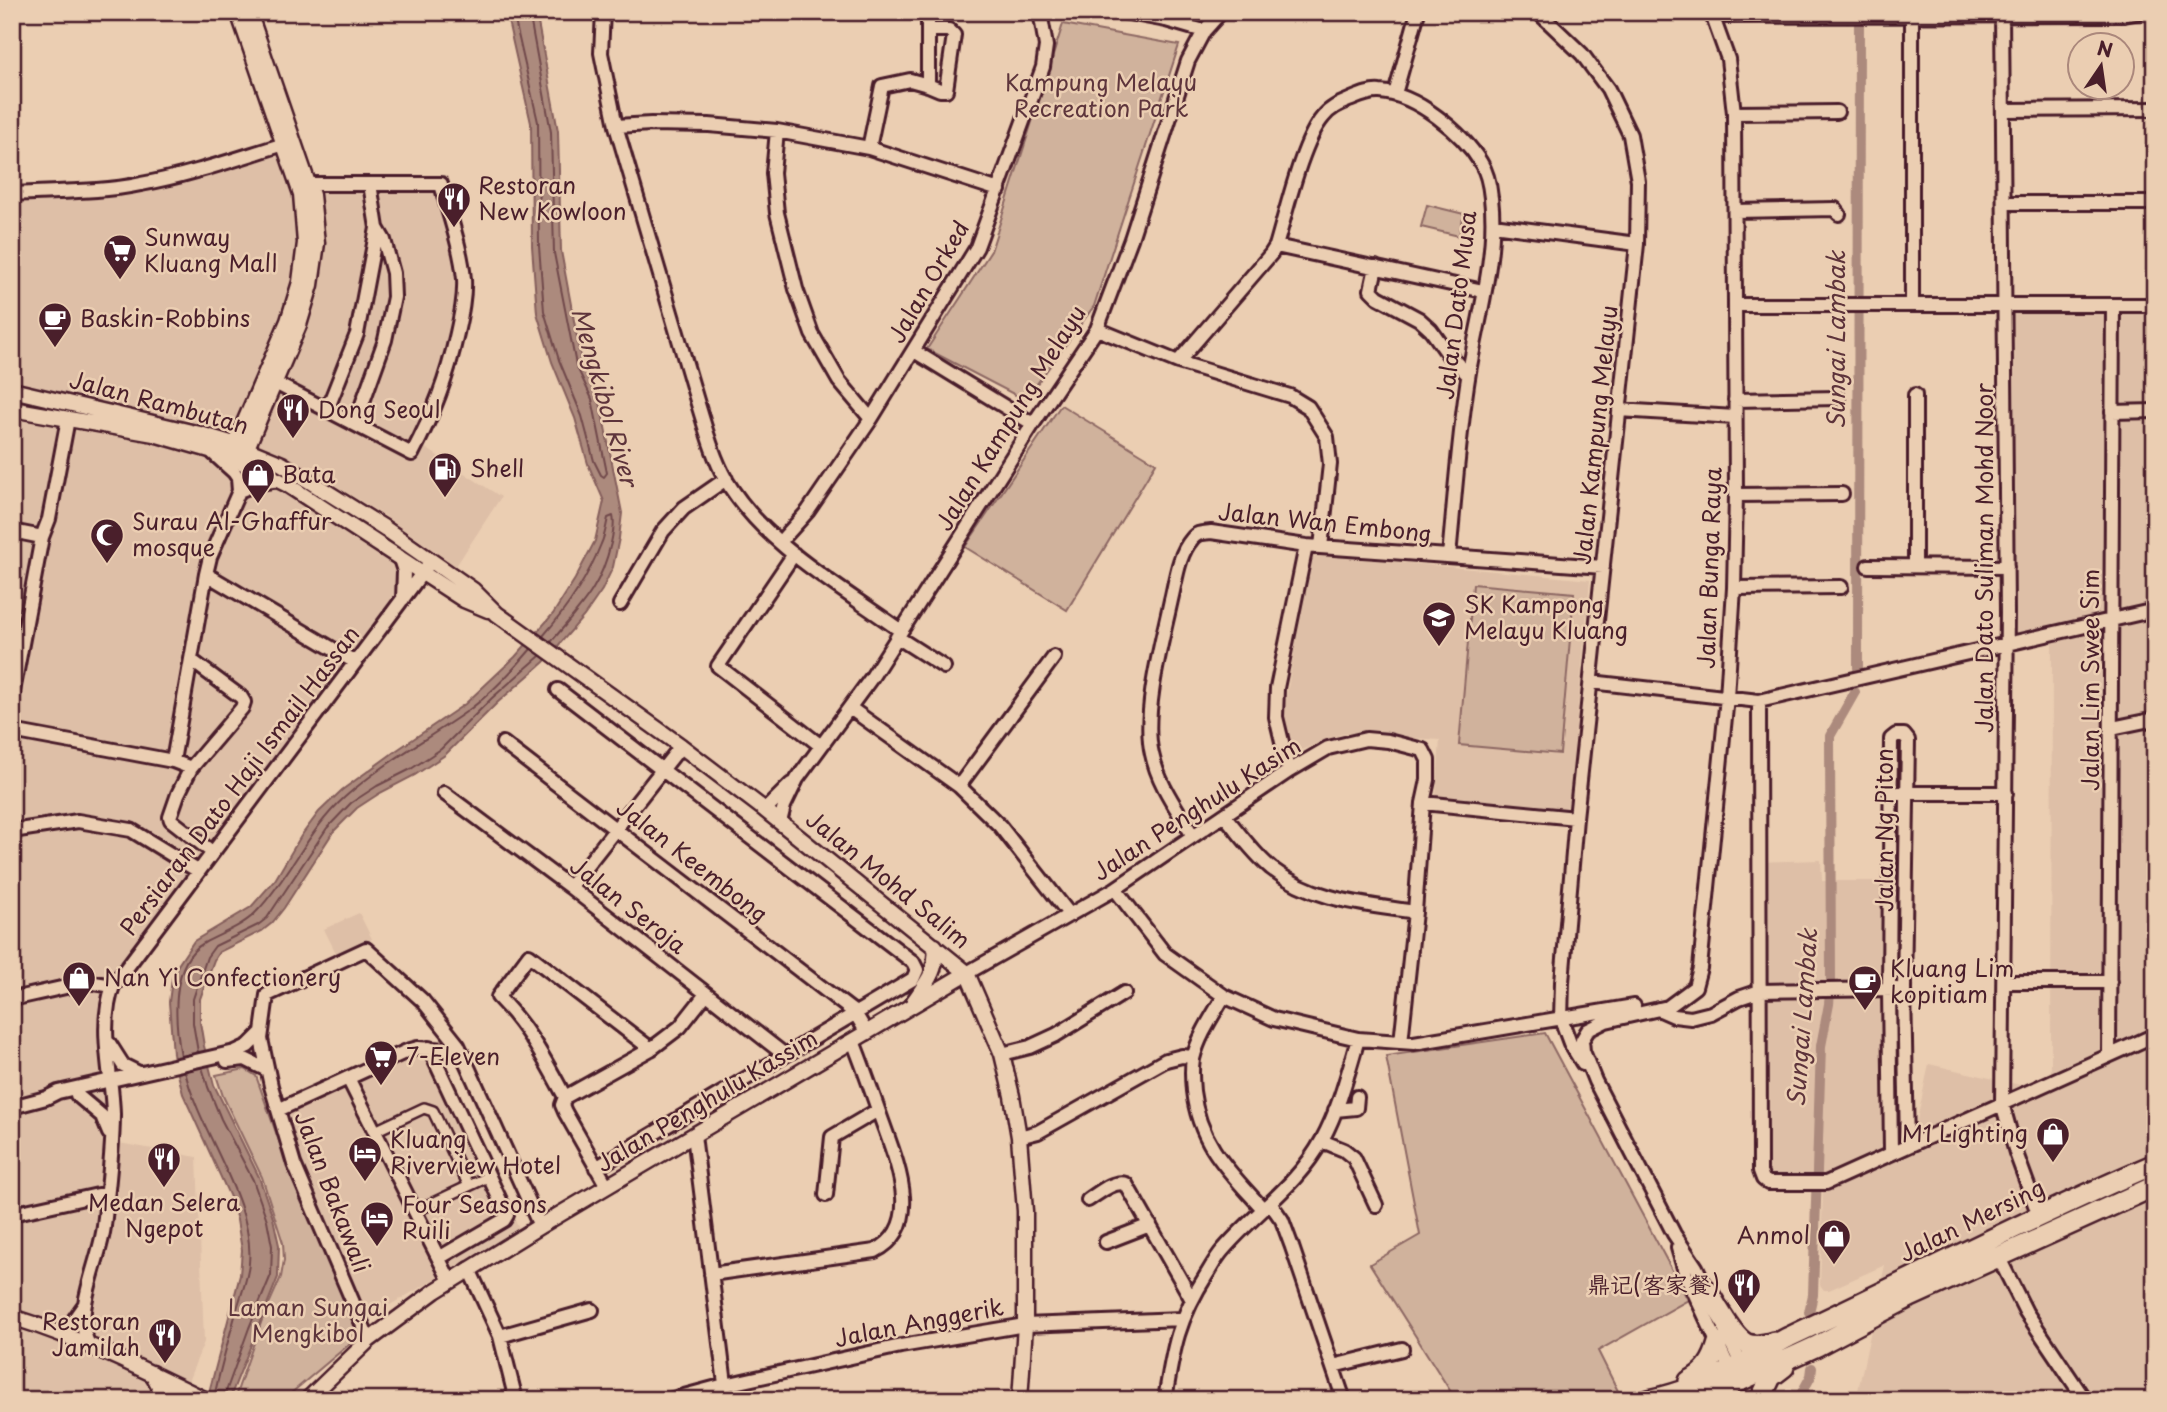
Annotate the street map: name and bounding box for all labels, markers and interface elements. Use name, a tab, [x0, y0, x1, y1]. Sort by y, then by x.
north arrow	[2066, 32, 2136, 102]
text: N	[2095, 33, 2116, 64]
park label: Kampung Melayu Recreation Park	[1005, 64, 1197, 125]
place label: Restoran New Kowloon	[478, 167, 627, 228]
restaurant icon: Restoran New Kowloon	[435, 180, 473, 229]
street label: Jalan Dato Musa	[1427, 208, 1485, 401]
street label: Jalan Orked	[878, 213, 977, 349]
place label: Sunway Kluang Mall	[144, 219, 277, 280]
supermarket icon: Sunway Kluang Mall	[101, 232, 139, 281]
water label: Sungai Lambak	[1817, 249, 1853, 429]
street label: Jalan Kampung Melayu	[926, 297, 1094, 537]
cafe icon: Baskin-Robbins	[36, 300, 74, 349]
place label: Baskin-Robbins	[80, 300, 250, 335]
water label: Mengkibol River	[563, 303, 649, 493]
street label: Jalan Kampung Melayu	[1563, 303, 1626, 566]
street label: Jalan Rambutan	[66, 361, 253, 442]
street label: Jalan Dato Suliman Mohd Noor	[1966, 383, 2001, 733]
restaurant icon: Dong Seoul	[274, 391, 312, 440]
place label: Dong Seoul	[318, 391, 440, 426]
fuel station icon: Shell	[426, 450, 464, 499]
place label: Shell	[470, 450, 524, 485]
shop icon: Bata	[239, 456, 277, 505]
place label: Bata	[282, 456, 336, 491]
street label: Jalan Bunga Raya	[1687, 466, 1730, 669]
street label: Jalan Wan Embong	[1217, 493, 1434, 550]
place label: Surau Al-Ghaffur mosque	[132, 503, 332, 564]
mosque icon: Surau Al-Ghaffur mosque	[88, 516, 126, 565]
street label: Jalan Lim Swee Sim	[2072, 569, 2107, 791]
place label: SK Kampong Melayu Kluang	[1464, 586, 1628, 647]
school or university icon: SK Kampong Melayu Kluang	[1420, 599, 1458, 648]
street label: Persiaran Dato Haji Ismail Hassan	[110, 618, 367, 942]
street label: Jalan Penghulu Kasim	[1085, 727, 1307, 888]
street label: Jalan Ng Piton	[1866, 748, 1901, 912]
street label: Jalan Keembong	[610, 789, 776, 930]
street label: Jalan Mohd Salim	[799, 801, 979, 956]
street label: Jalan Seroja	[563, 848, 695, 962]
water label: Sungai Lambak	[1777, 926, 1825, 1108]
place label: Kluang Lim kopitiam	[1890, 950, 2014, 1011]
shop icon: Nan Yi Confectionery	[60, 959, 98, 1008]
place label: Nan Yi Confectionery	[104, 959, 341, 994]
cafe icon: Kluang Lim kopitiam	[1846, 963, 1884, 1012]
street label: Jalan Penghulu Kassim	[589, 1020, 824, 1180]
supermarket icon: 7-Eleven	[362, 1038, 400, 1087]
place label: 7-Eleven	[406, 1038, 500, 1073]
street label: Jalan Bakawali	[286, 1106, 380, 1277]
place label: M1 Lighting	[1902, 1115, 2028, 1150]
shop icon: M1 Lighting	[2034, 1115, 2072, 1164]
place label: Kluang Riverview Hotel	[390, 1121, 561, 1182]
hotel icon: Kluang Riverview Hotel	[346, 1134, 384, 1183]
restaurant icon: Medan Selera Ngepot	[145, 1140, 183, 1189]
street label: Jalan Mersing	[1893, 1169, 2050, 1270]
place label: Medan Selera Ngepot	[88, 1184, 240, 1245]
place label: Four Seasons Ruili	[402, 1186, 547, 1247]
hotel icon: Four Seasons Ruili	[358, 1199, 396, 1248]
place label: Anmol	[1737, 1217, 1810, 1252]
shop icon: Anmol	[1815, 1217, 1853, 1266]
place label: 鼎记(客家餐)	[1587, 1266, 1720, 1301]
restaurant icon: 鼎记(客家餐)	[1725, 1266, 1763, 1315]
street label: Jalan Anggerik	[831, 1288, 1006, 1355]
park label: Laman Sungai Mengkibol	[228, 1289, 388, 1350]
place label: Restoran Jamilah	[42, 1303, 140, 1364]
restaurant icon: Restoran Jamilah	[146, 1316, 184, 1365]

